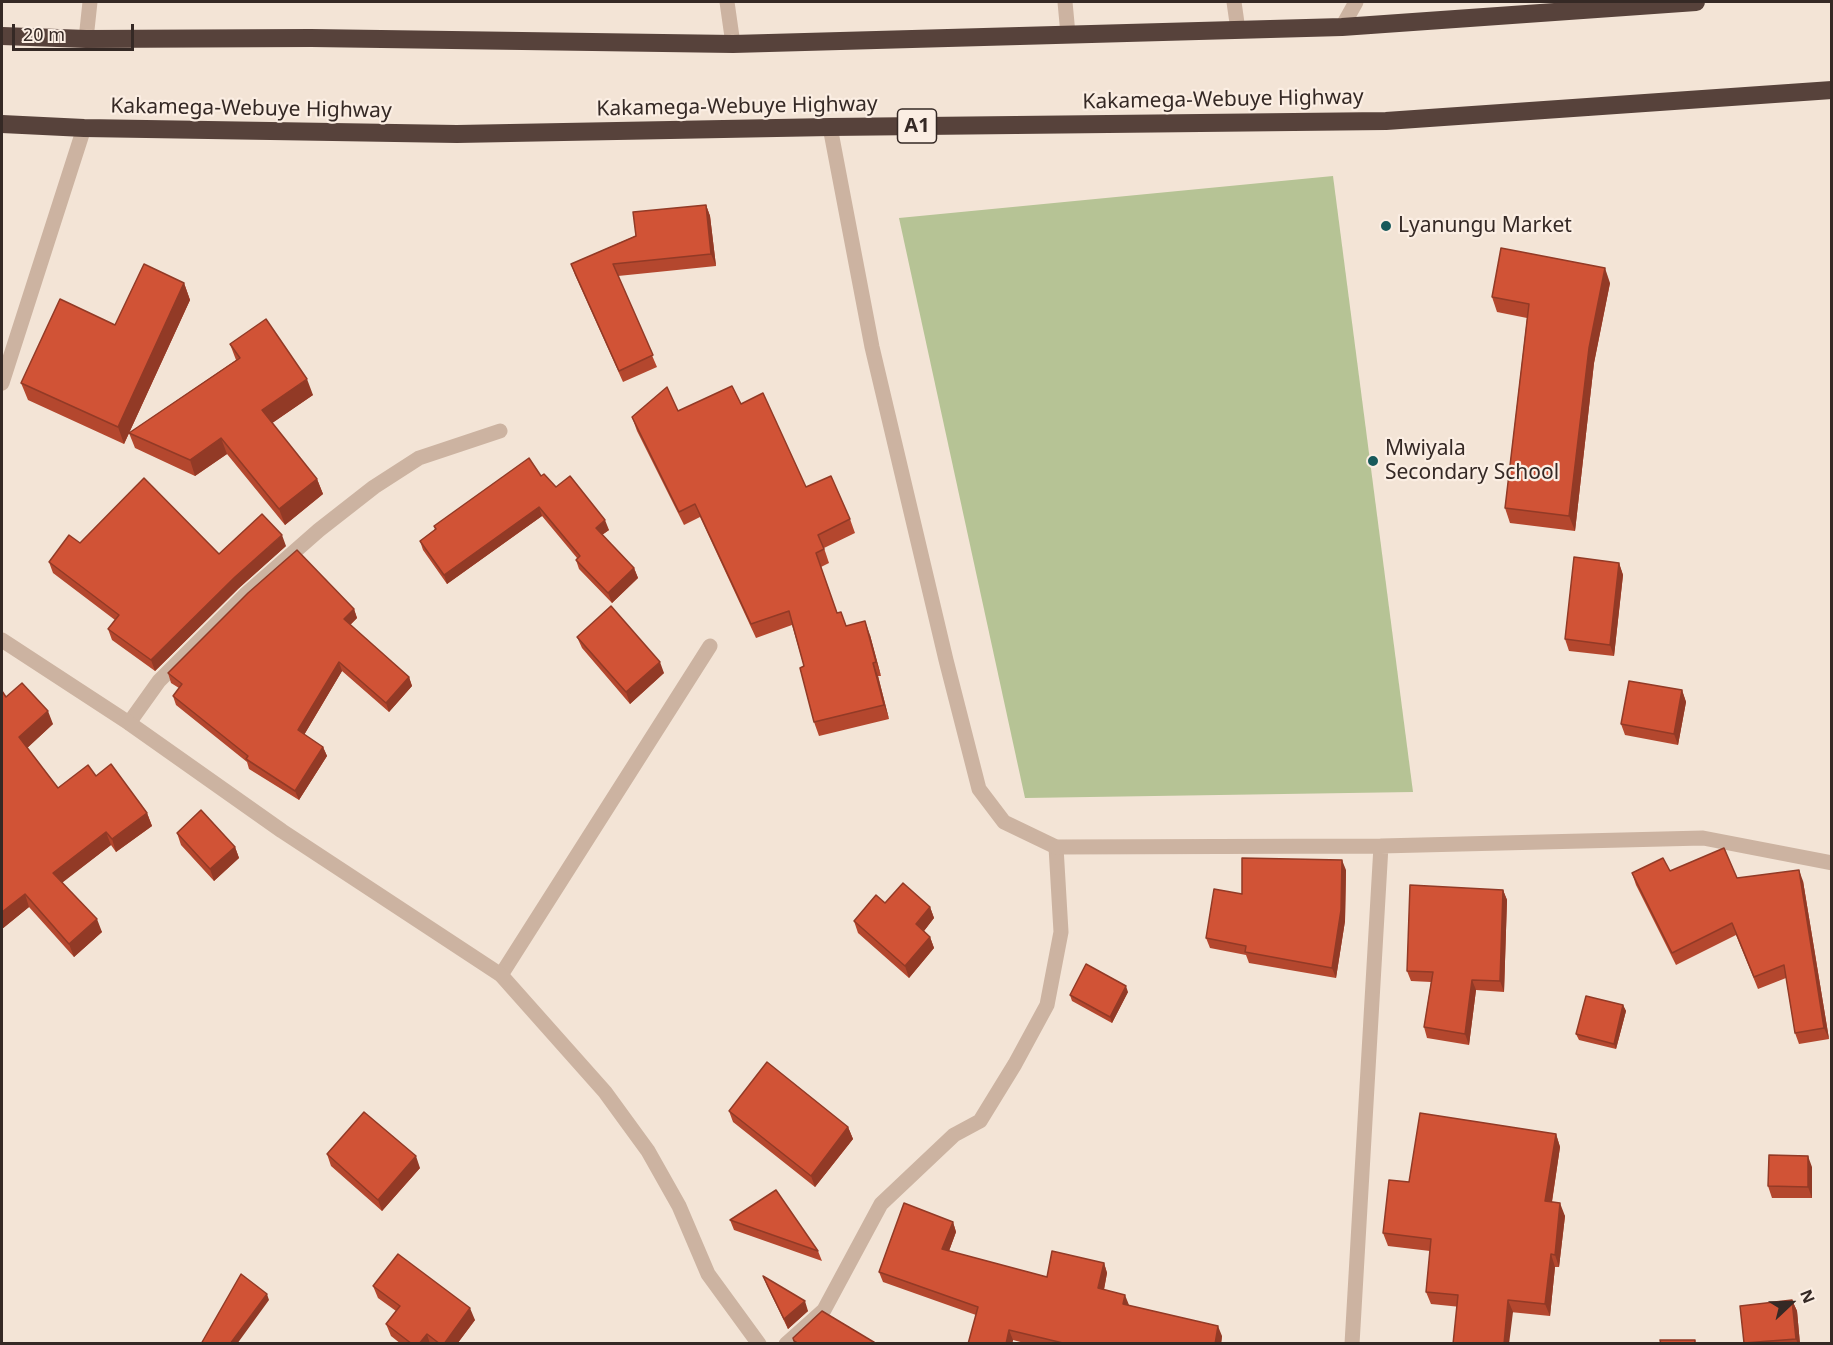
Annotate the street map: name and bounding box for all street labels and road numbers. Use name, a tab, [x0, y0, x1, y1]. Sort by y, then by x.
street label: Kakamega-Webuye Highway	[1082, 85, 1364, 115]
street label: Kakamega-Webuye Highway	[596, 92, 878, 122]
street label: Kakamega-Webuye Highway	[110, 94, 392, 124]
road number: A1	[898, 109, 936, 143]

